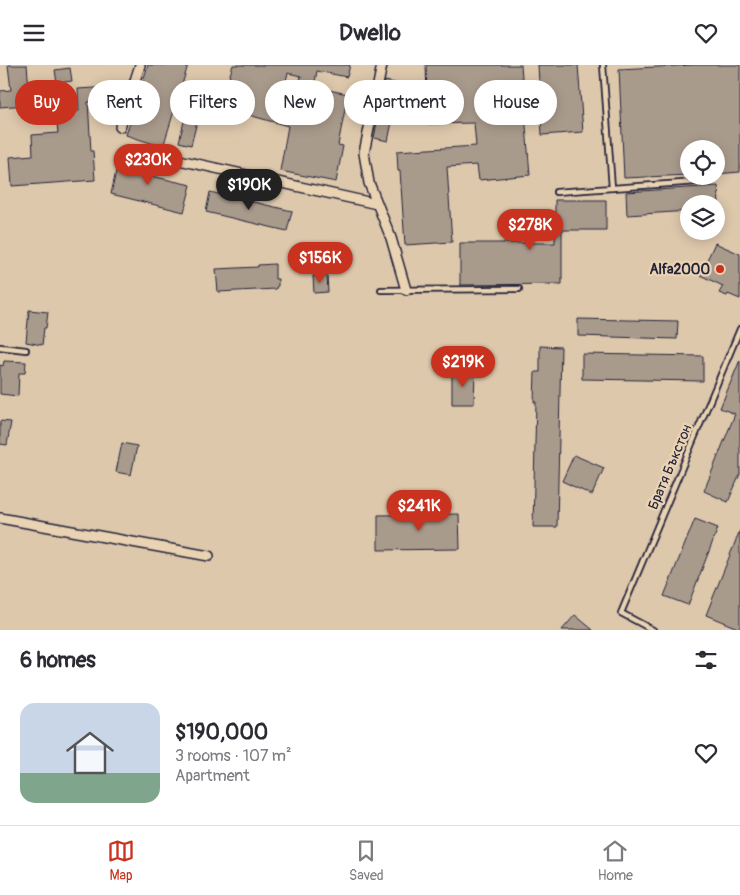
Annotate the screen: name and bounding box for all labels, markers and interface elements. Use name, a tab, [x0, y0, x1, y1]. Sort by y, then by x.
icon: menu	[20, 19, 48, 47]
text: Dwello	[339, 19, 401, 47]
icon: heart	[692, 19, 720, 47]
chip: Buy	[15, 80, 78, 125]
chip: Rent	[88, 80, 160, 125]
chip: Filters	[170, 80, 255, 125]
chip: New	[265, 80, 334, 125]
chip: Apartment	[344, 80, 464, 125]
chip: House	[474, 80, 557, 125]
map controls	[680, 140, 725, 240]
button: locate	[680, 140, 725, 185]
pin: $230K	[113, 143, 183, 186]
text: $230K	[125, 150, 171, 170]
pin: $190K	[214, 169, 284, 211]
text: $190K	[227, 175, 271, 195]
button: layers	[680, 195, 725, 240]
pin: $278K	[495, 209, 565, 251]
text: $278K	[508, 215, 552, 235]
pin: $156K	[285, 241, 355, 284]
text: $156K	[299, 248, 341, 268]
place label: Alfa2000	[649, 261, 710, 278]
marker: Alfa2000	[714, 263, 726, 275]
pin: $219K	[428, 345, 498, 388]
text: $219K	[442, 352, 484, 372]
street label: Братя Бъкстон	[644, 422, 696, 512]
pin: $241K	[384, 489, 454, 532]
text: $241K	[398, 496, 440, 516]
icon: filters	[692, 646, 720, 674]
text: 6 homes	[20, 647, 96, 674]
text: $190,000	[175, 719, 268, 746]
icon: home	[60, 723, 120, 783]
icon: heart	[692, 739, 720, 767]
text: 3 rooms · 107 m²	[175, 746, 292, 766]
text: Apartment	[175, 766, 250, 786]
tab: Map	[107, 837, 135, 884]
tab: Saved	[349, 837, 384, 884]
tab: Home	[598, 837, 633, 884]

